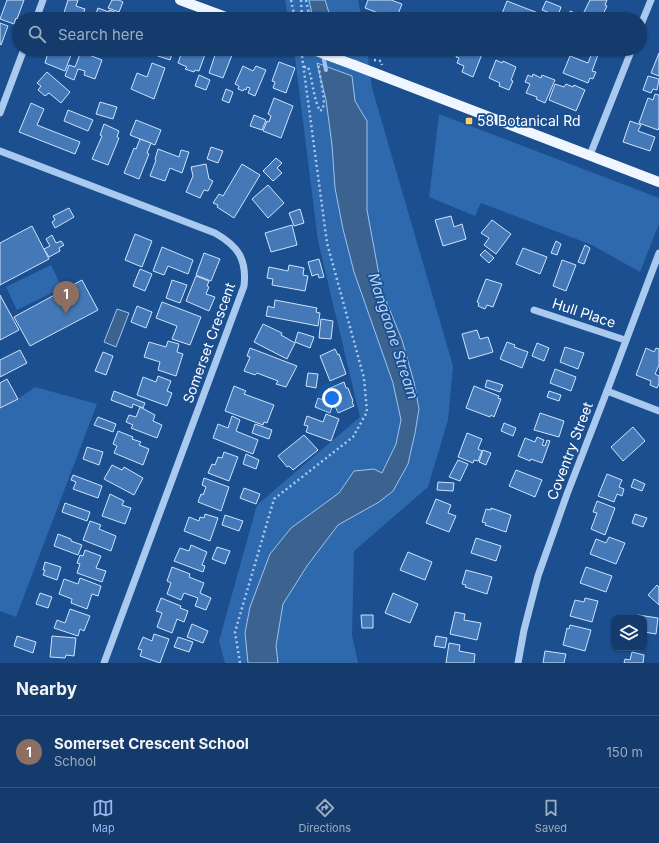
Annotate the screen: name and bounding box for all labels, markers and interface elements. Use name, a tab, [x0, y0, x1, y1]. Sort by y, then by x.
search box	[12, 12, 647, 56]
icon: search	[26, 23, 48, 45]
text: Search here	[58, 25, 144, 44]
place label: 58 Botanical Rd	[477, 112, 581, 129]
marker: 58 Botanical Rd	[464, 116, 474, 126]
water label: Mangaone Stream	[364, 270, 423, 401]
street label: Somerset Crescent	[179, 280, 238, 405]
pin: 1	[53, 281, 79, 314]
street label: Hull Place	[550, 294, 618, 331]
your location	[322, 388, 342, 408]
street label: Coventry Street	[543, 399, 596, 502]
map controls	[611, 615, 647, 651]
button: layers	[611, 615, 647, 651]
text: Nearby	[16, 679, 77, 699]
text: Somerset Crescent School	[54, 734, 249, 753]
text: 1	[26, 744, 32, 760]
text: 150 m	[607, 744, 643, 760]
text: School	[54, 753, 96, 769]
tab: Map	[92, 797, 115, 835]
tab: Directions	[299, 797, 351, 835]
tab: Saved	[535, 797, 567, 835]

